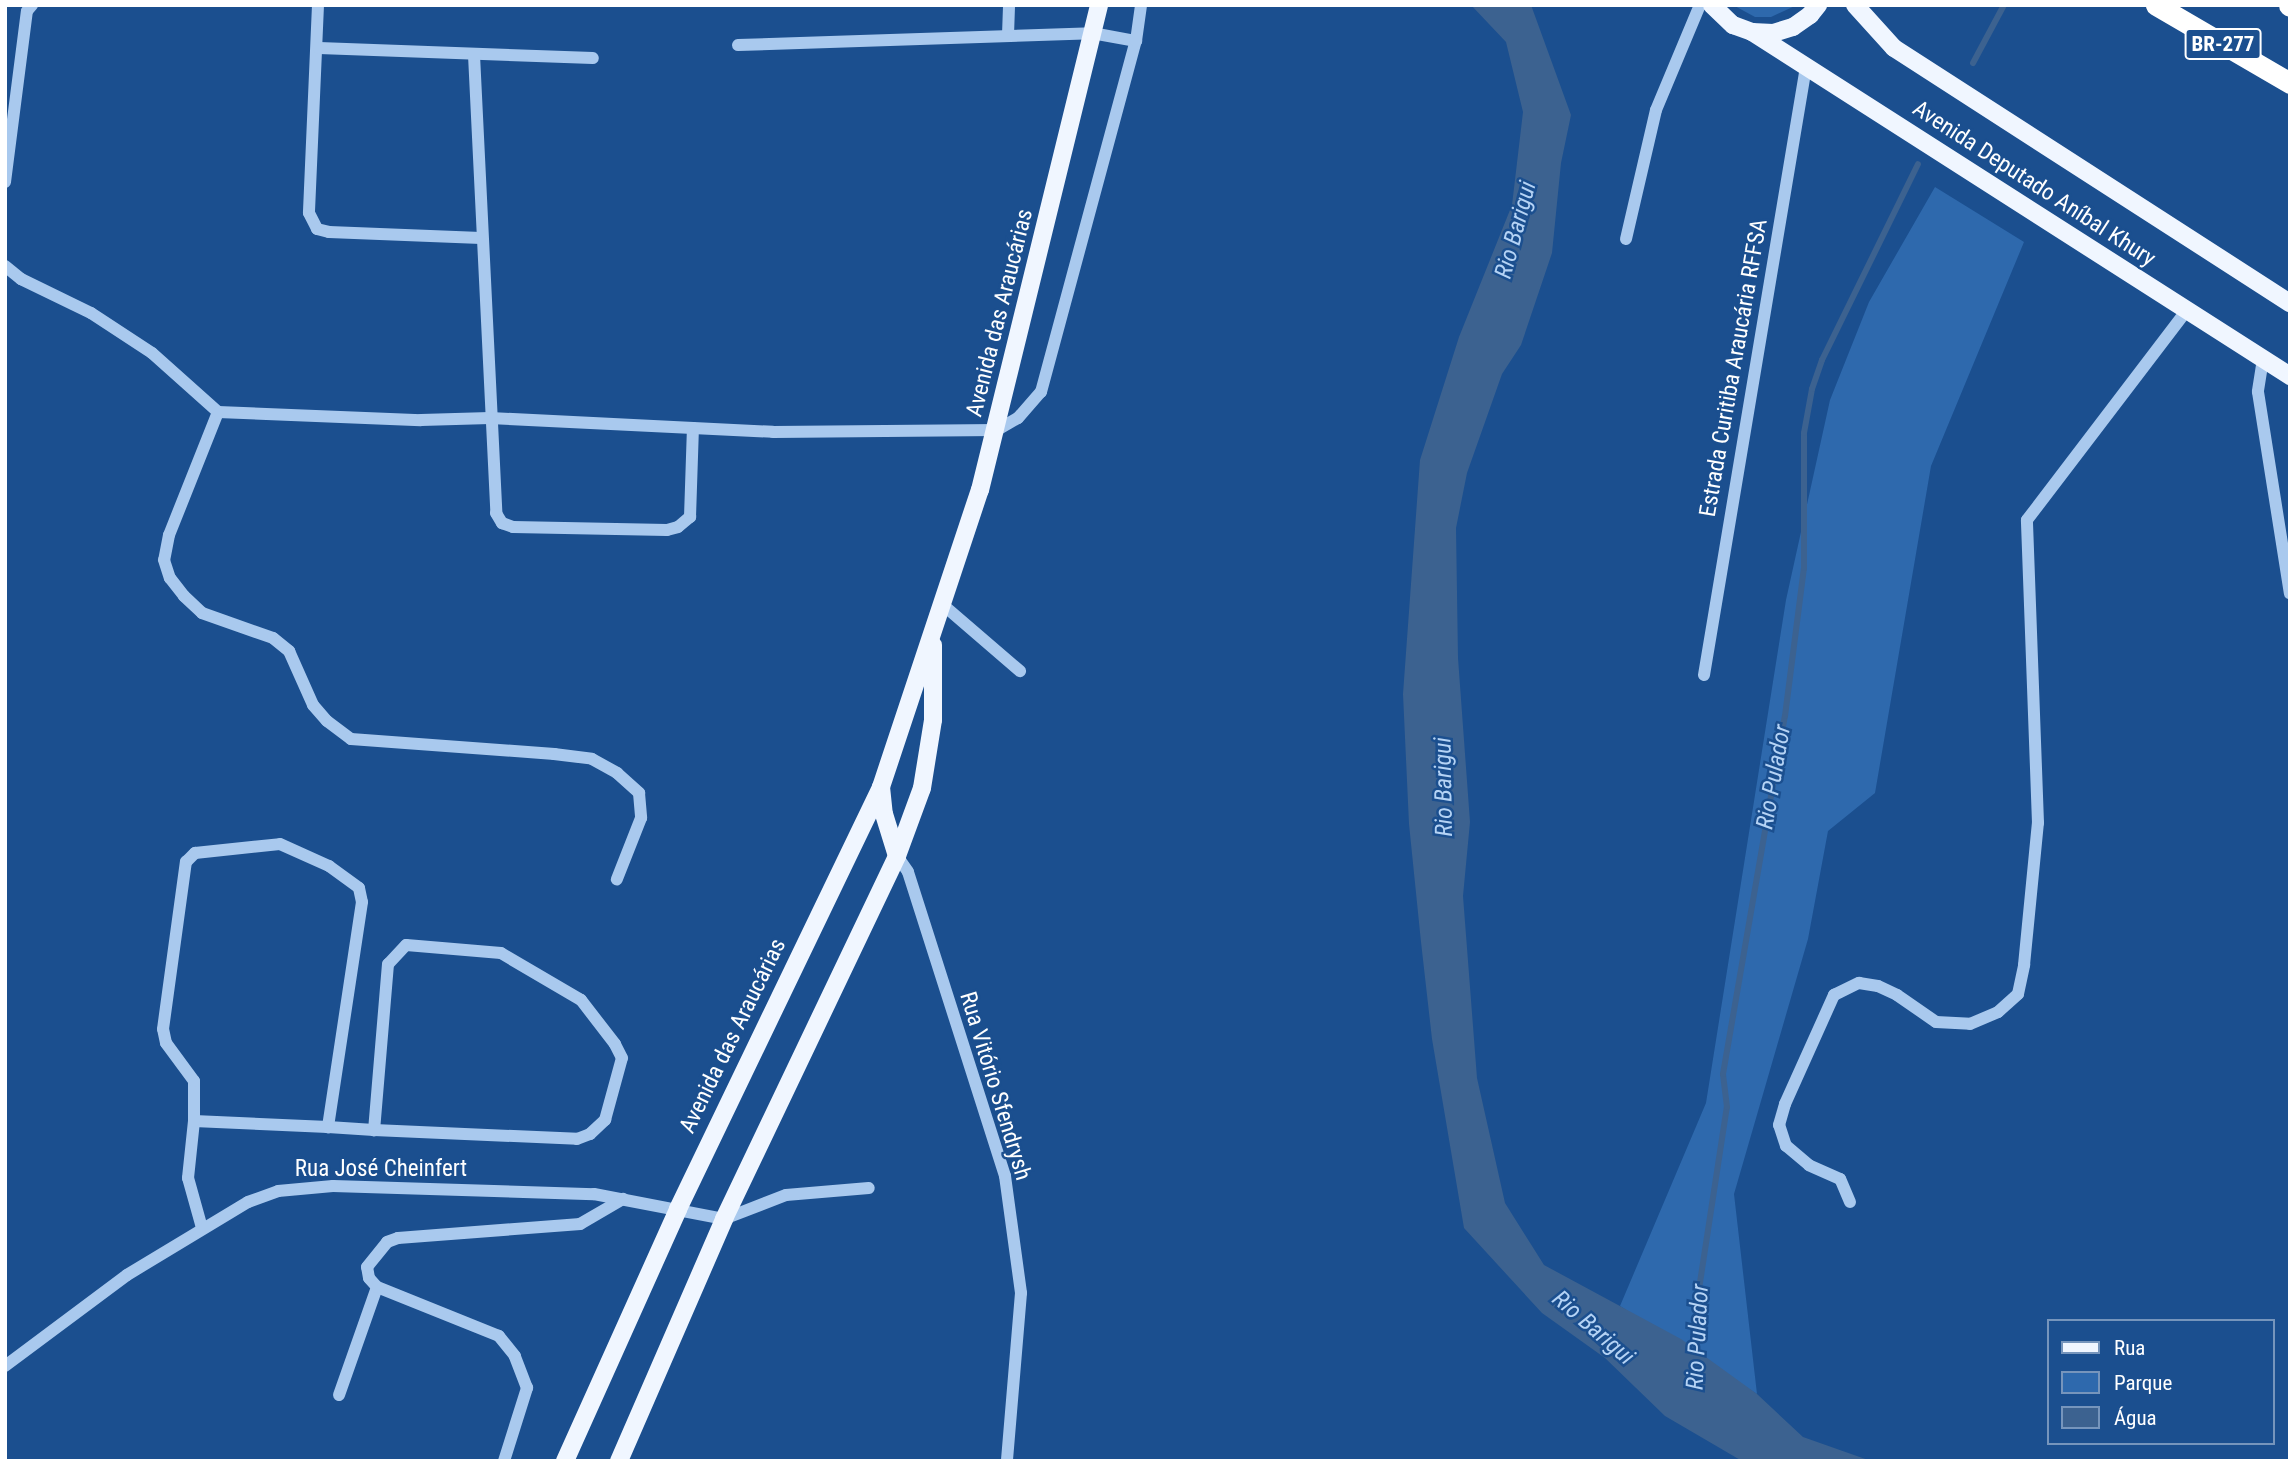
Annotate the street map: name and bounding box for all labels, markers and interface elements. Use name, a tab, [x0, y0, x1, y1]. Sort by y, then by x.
road number: BR-277	[2184, 26, 2262, 61]
street label: Avenida Deputado Aníbal Khury	[1907, 95, 2161, 273]
water label: Rio Barigui	[1489, 178, 1543, 282]
street label: Avenida das Araucárias	[961, 206, 1039, 420]
street label: Estrada Curitiba Araucária RFFSA	[1694, 217, 1774, 519]
water label: Rio Pulador	[1751, 722, 1797, 832]
water label: Rio Barigui	[1429, 737, 1459, 837]
street label: Avenida das Araucárias	[674, 934, 792, 1138]
street label: Rua Vitório Sfendrysh	[953, 988, 1037, 1184]
street label: Rua José Cheinfert	[295, 1155, 467, 1183]
water label: Rio Pulador	[1681, 1283, 1715, 1391]
water label: Rio Barigui	[1546, 1285, 1640, 1371]
legend	[2046, 1319, 2274, 1445]
text: Rua	[2114, 1336, 2145, 1360]
text: Parque	[2114, 1371, 2172, 1395]
text: Água	[2114, 1406, 2157, 1430]

